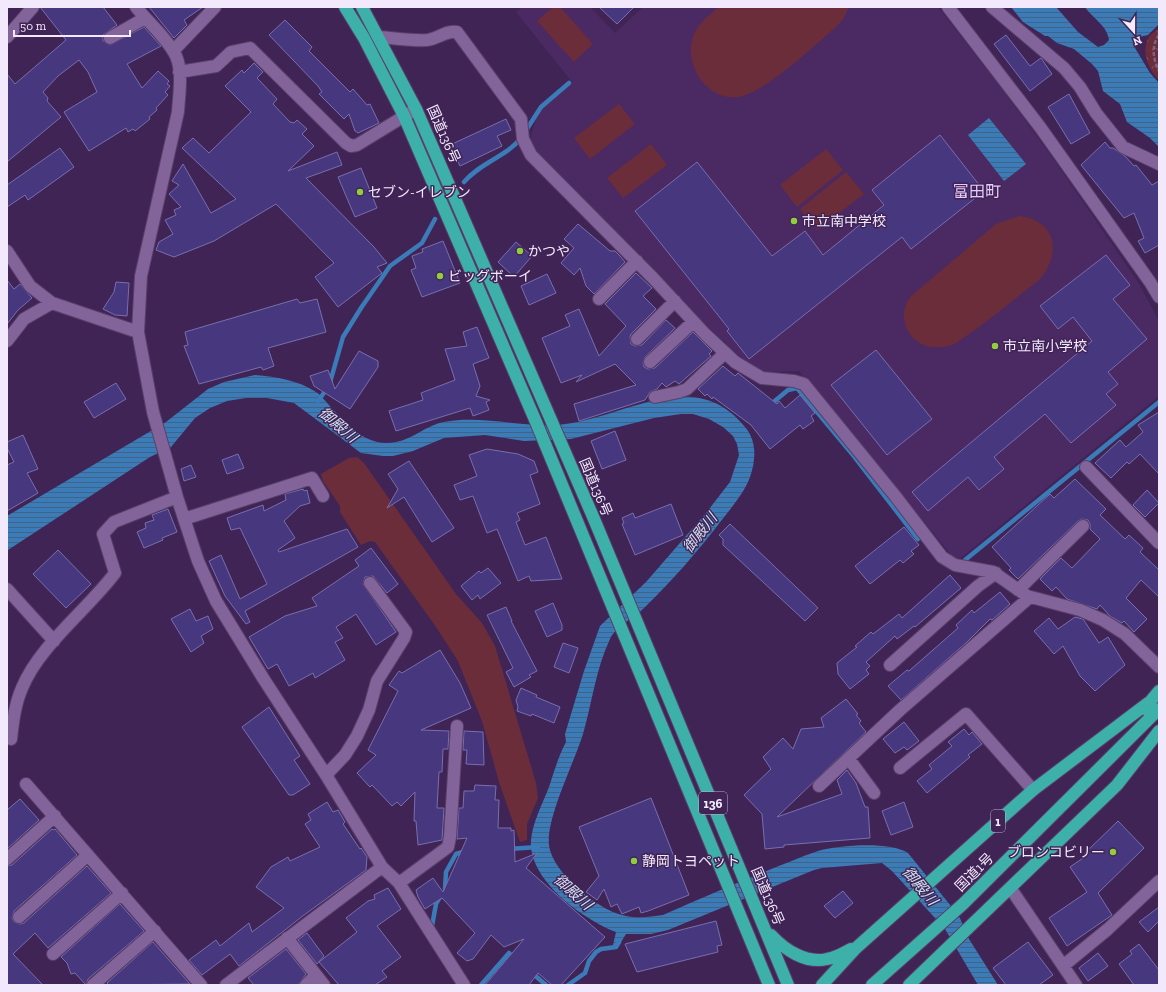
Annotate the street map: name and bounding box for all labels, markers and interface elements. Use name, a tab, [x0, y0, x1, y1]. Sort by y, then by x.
scale bar	[14, 12, 130, 38]
north arrow	[1114, 12, 1154, 52]
text: 50 m	[20, 19, 47, 33]
text: N	[1131, 33, 1144, 49]
street label: 国道136号	[423, 103, 464, 166]
district label: 富田町	[953, 182, 1001, 201]
place label: セブン-イレブン	[368, 184, 471, 201]
marker: セブン-イレブン	[355, 187, 365, 197]
place label: 市立南中学校	[802, 213, 886, 230]
marker: 市立南中学校	[789, 216, 799, 226]
place label: かつや	[528, 243, 570, 260]
marker: かつや	[515, 246, 525, 256]
place label: ビッグボーイ	[448, 268, 532, 285]
marker: ビッグボーイ	[435, 271, 445, 281]
place label: 市立南小学校	[1003, 338, 1087, 355]
marker: 市立南小学校	[990, 341, 1000, 351]
water label: 御殿川	[315, 404, 363, 448]
street label: 国道136号	[576, 455, 615, 519]
water label: 御殿川	[679, 508, 722, 556]
road number: 136	[699, 792, 727, 814]
road number: 1	[991, 810, 1005, 832]
place label: ブロンコビリー	[1007, 844, 1105, 861]
marker: ブロンコビリー	[1108, 847, 1118, 857]
street label: 国道1号	[952, 850, 997, 895]
place label: 静岡トヨペット	[642, 853, 740, 870]
marker: 静岡トヨペット	[629, 856, 639, 866]
water label: 御殿川	[899, 863, 943, 911]
street label: 国道136号	[748, 864, 787, 928]
water label: 御殿川	[550, 870, 597, 915]

